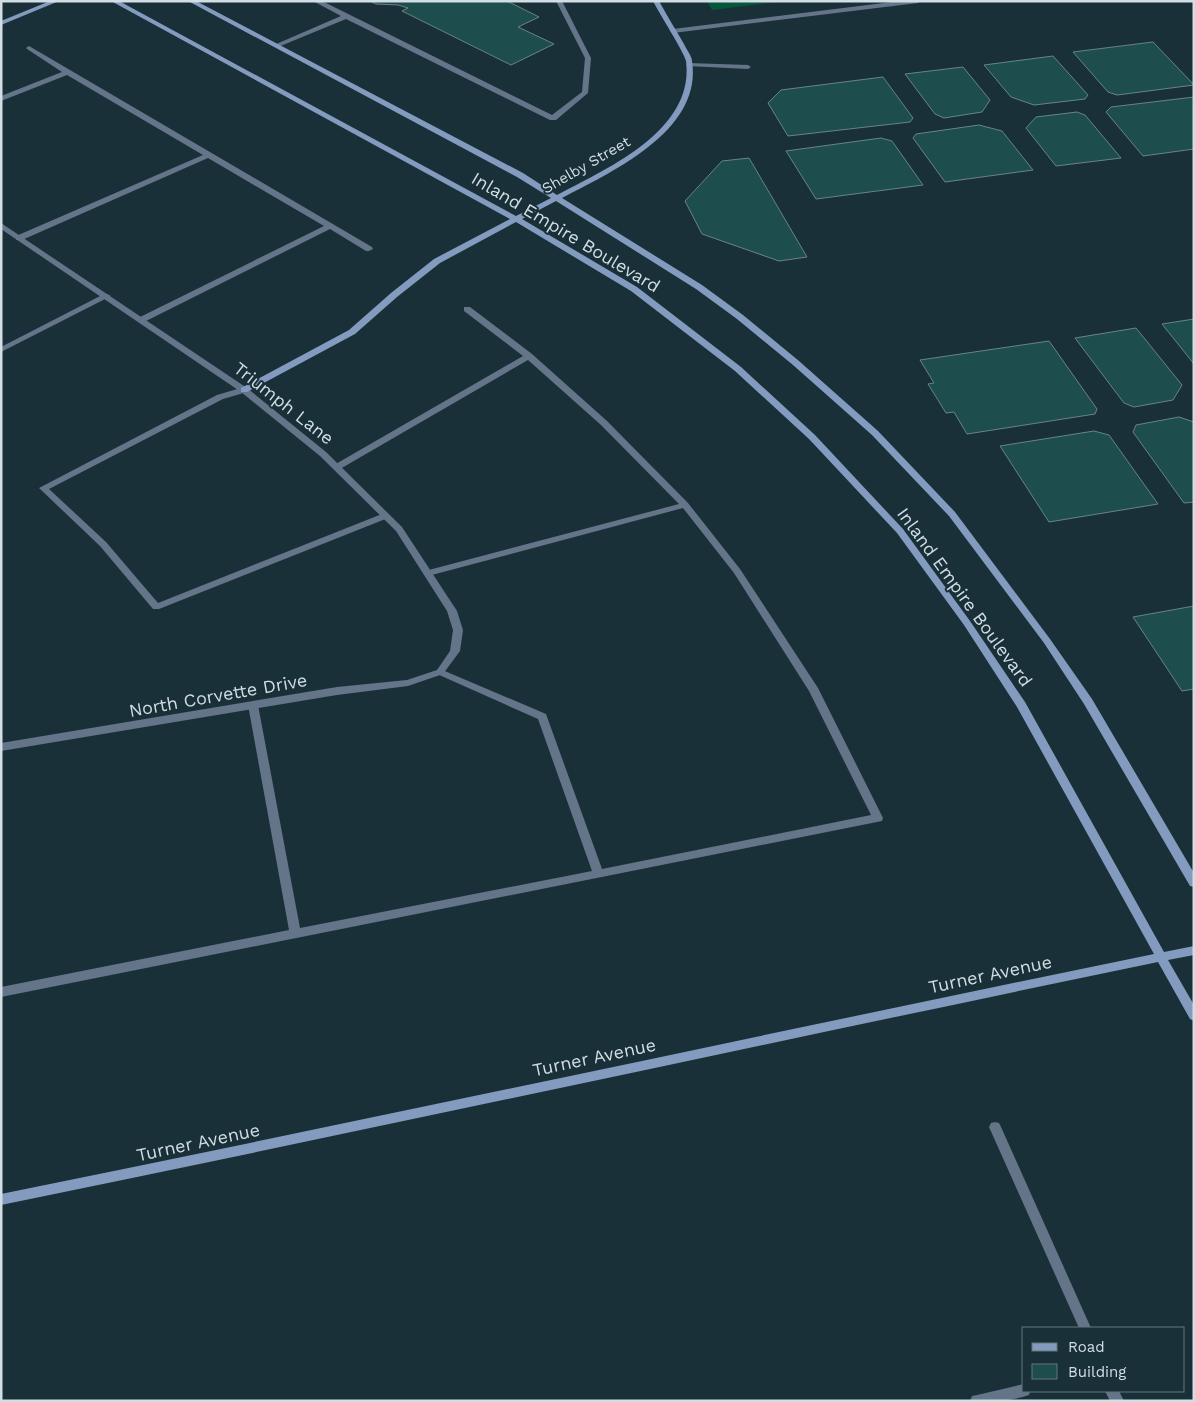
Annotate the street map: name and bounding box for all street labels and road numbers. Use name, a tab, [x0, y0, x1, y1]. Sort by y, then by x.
street label: Shelby Street	[539, 132, 634, 198]
street label: Inland Empire Boulevard	[468, 167, 664, 297]
street label: Triumph Lane	[230, 357, 338, 449]
street label: Inland Empire Boulevard	[893, 503, 1037, 691]
street label: North Corvette Drive	[127, 669, 309, 721]
street label: Turner Avenue	[926, 951, 1054, 997]
street label: Turner Avenue	[530, 1034, 658, 1080]
street label: Turner Avenue	[134, 1119, 262, 1165]

